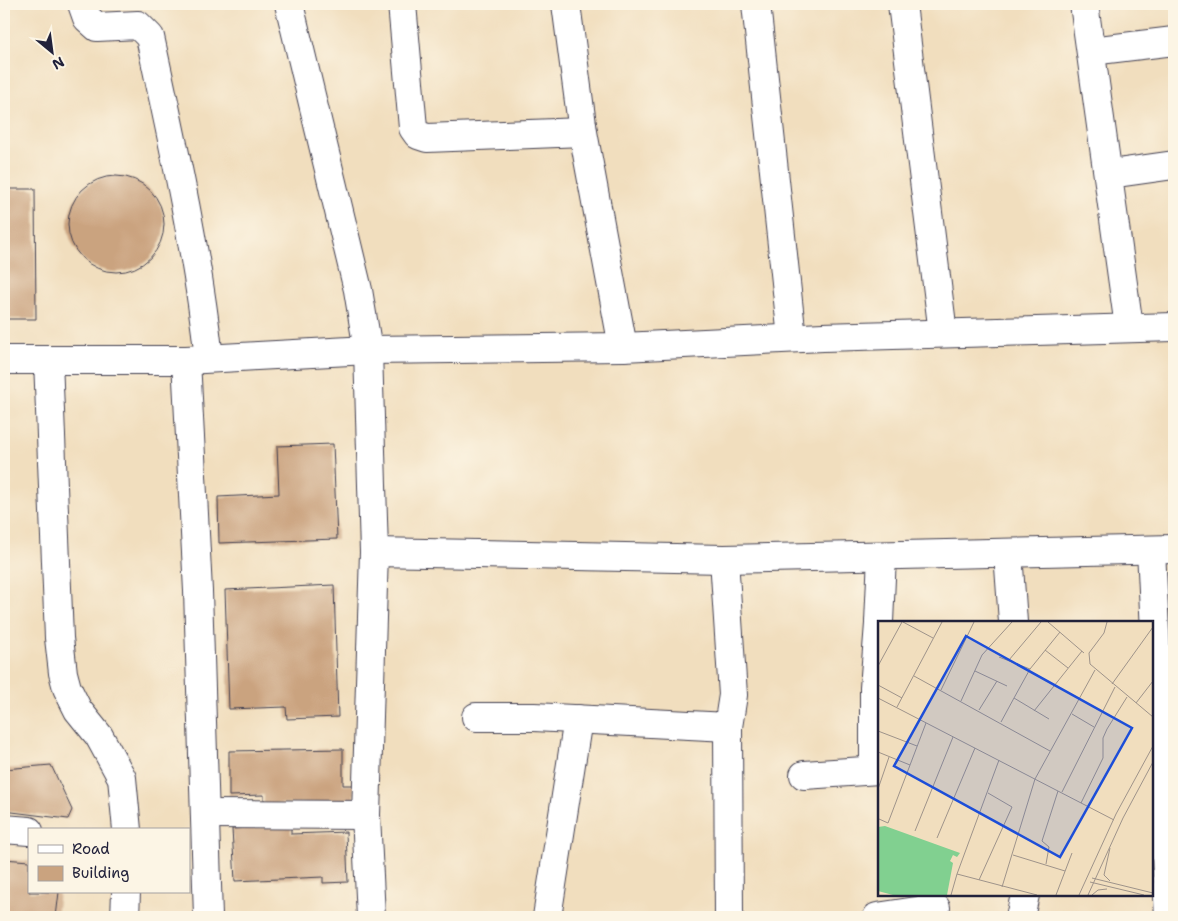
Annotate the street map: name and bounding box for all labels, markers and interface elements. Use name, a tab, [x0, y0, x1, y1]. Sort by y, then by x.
north arrow	[28, 28, 78, 78]
text: N	[49, 53, 68, 74]
inset map	[878, 621, 1153, 896]
legend	[28, 828, 190, 894]
text: Road	[72, 839, 110, 859]
text: Building	[72, 863, 129, 883]

